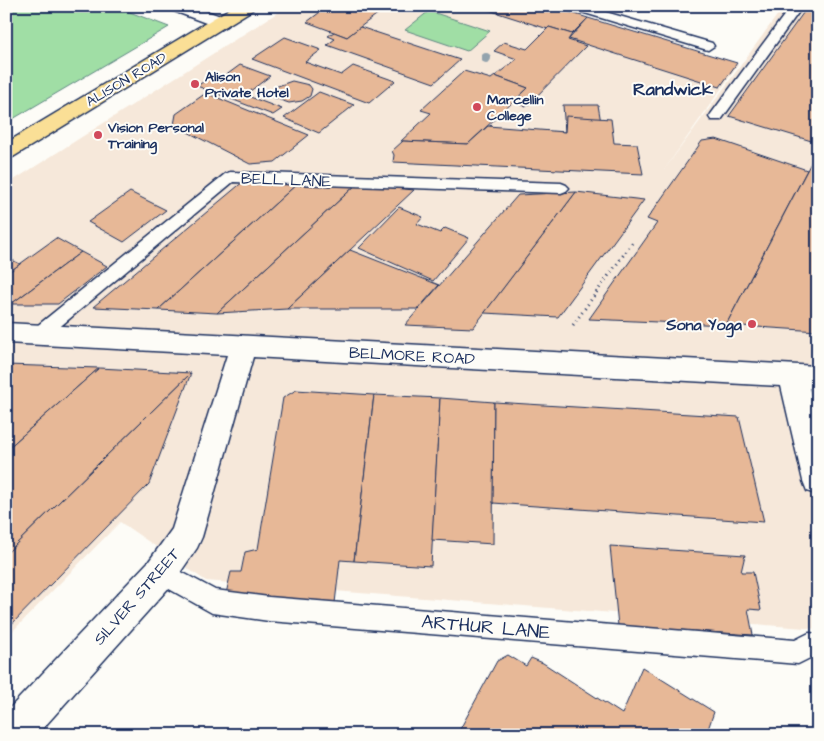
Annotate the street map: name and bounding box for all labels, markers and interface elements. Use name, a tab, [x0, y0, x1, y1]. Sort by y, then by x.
street label: ALISON ROAD	[82, 48, 171, 112]
place label: Alison Private Hotel	[205, 67, 290, 103]
district label: Randwick	[633, 77, 714, 102]
marker: Alison Private Hotel	[189, 78, 201, 90]
place label: Marcellin College	[487, 90, 543, 127]
marker: Marcellin College	[471, 101, 483, 113]
place label: Vision Personal Training	[107, 118, 205, 155]
marker: Vision Personal Training	[92, 129, 104, 141]
street label: BELL LANE	[240, 167, 332, 193]
place label: Sona Yoga	[665, 314, 743, 338]
marker: Sona Yoga	[746, 318, 758, 330]
street label: BELMORE ROAD	[349, 342, 475, 370]
street label: SILVER STREET	[89, 544, 185, 650]
street label: ARTHUR LANE	[420, 608, 551, 647]

